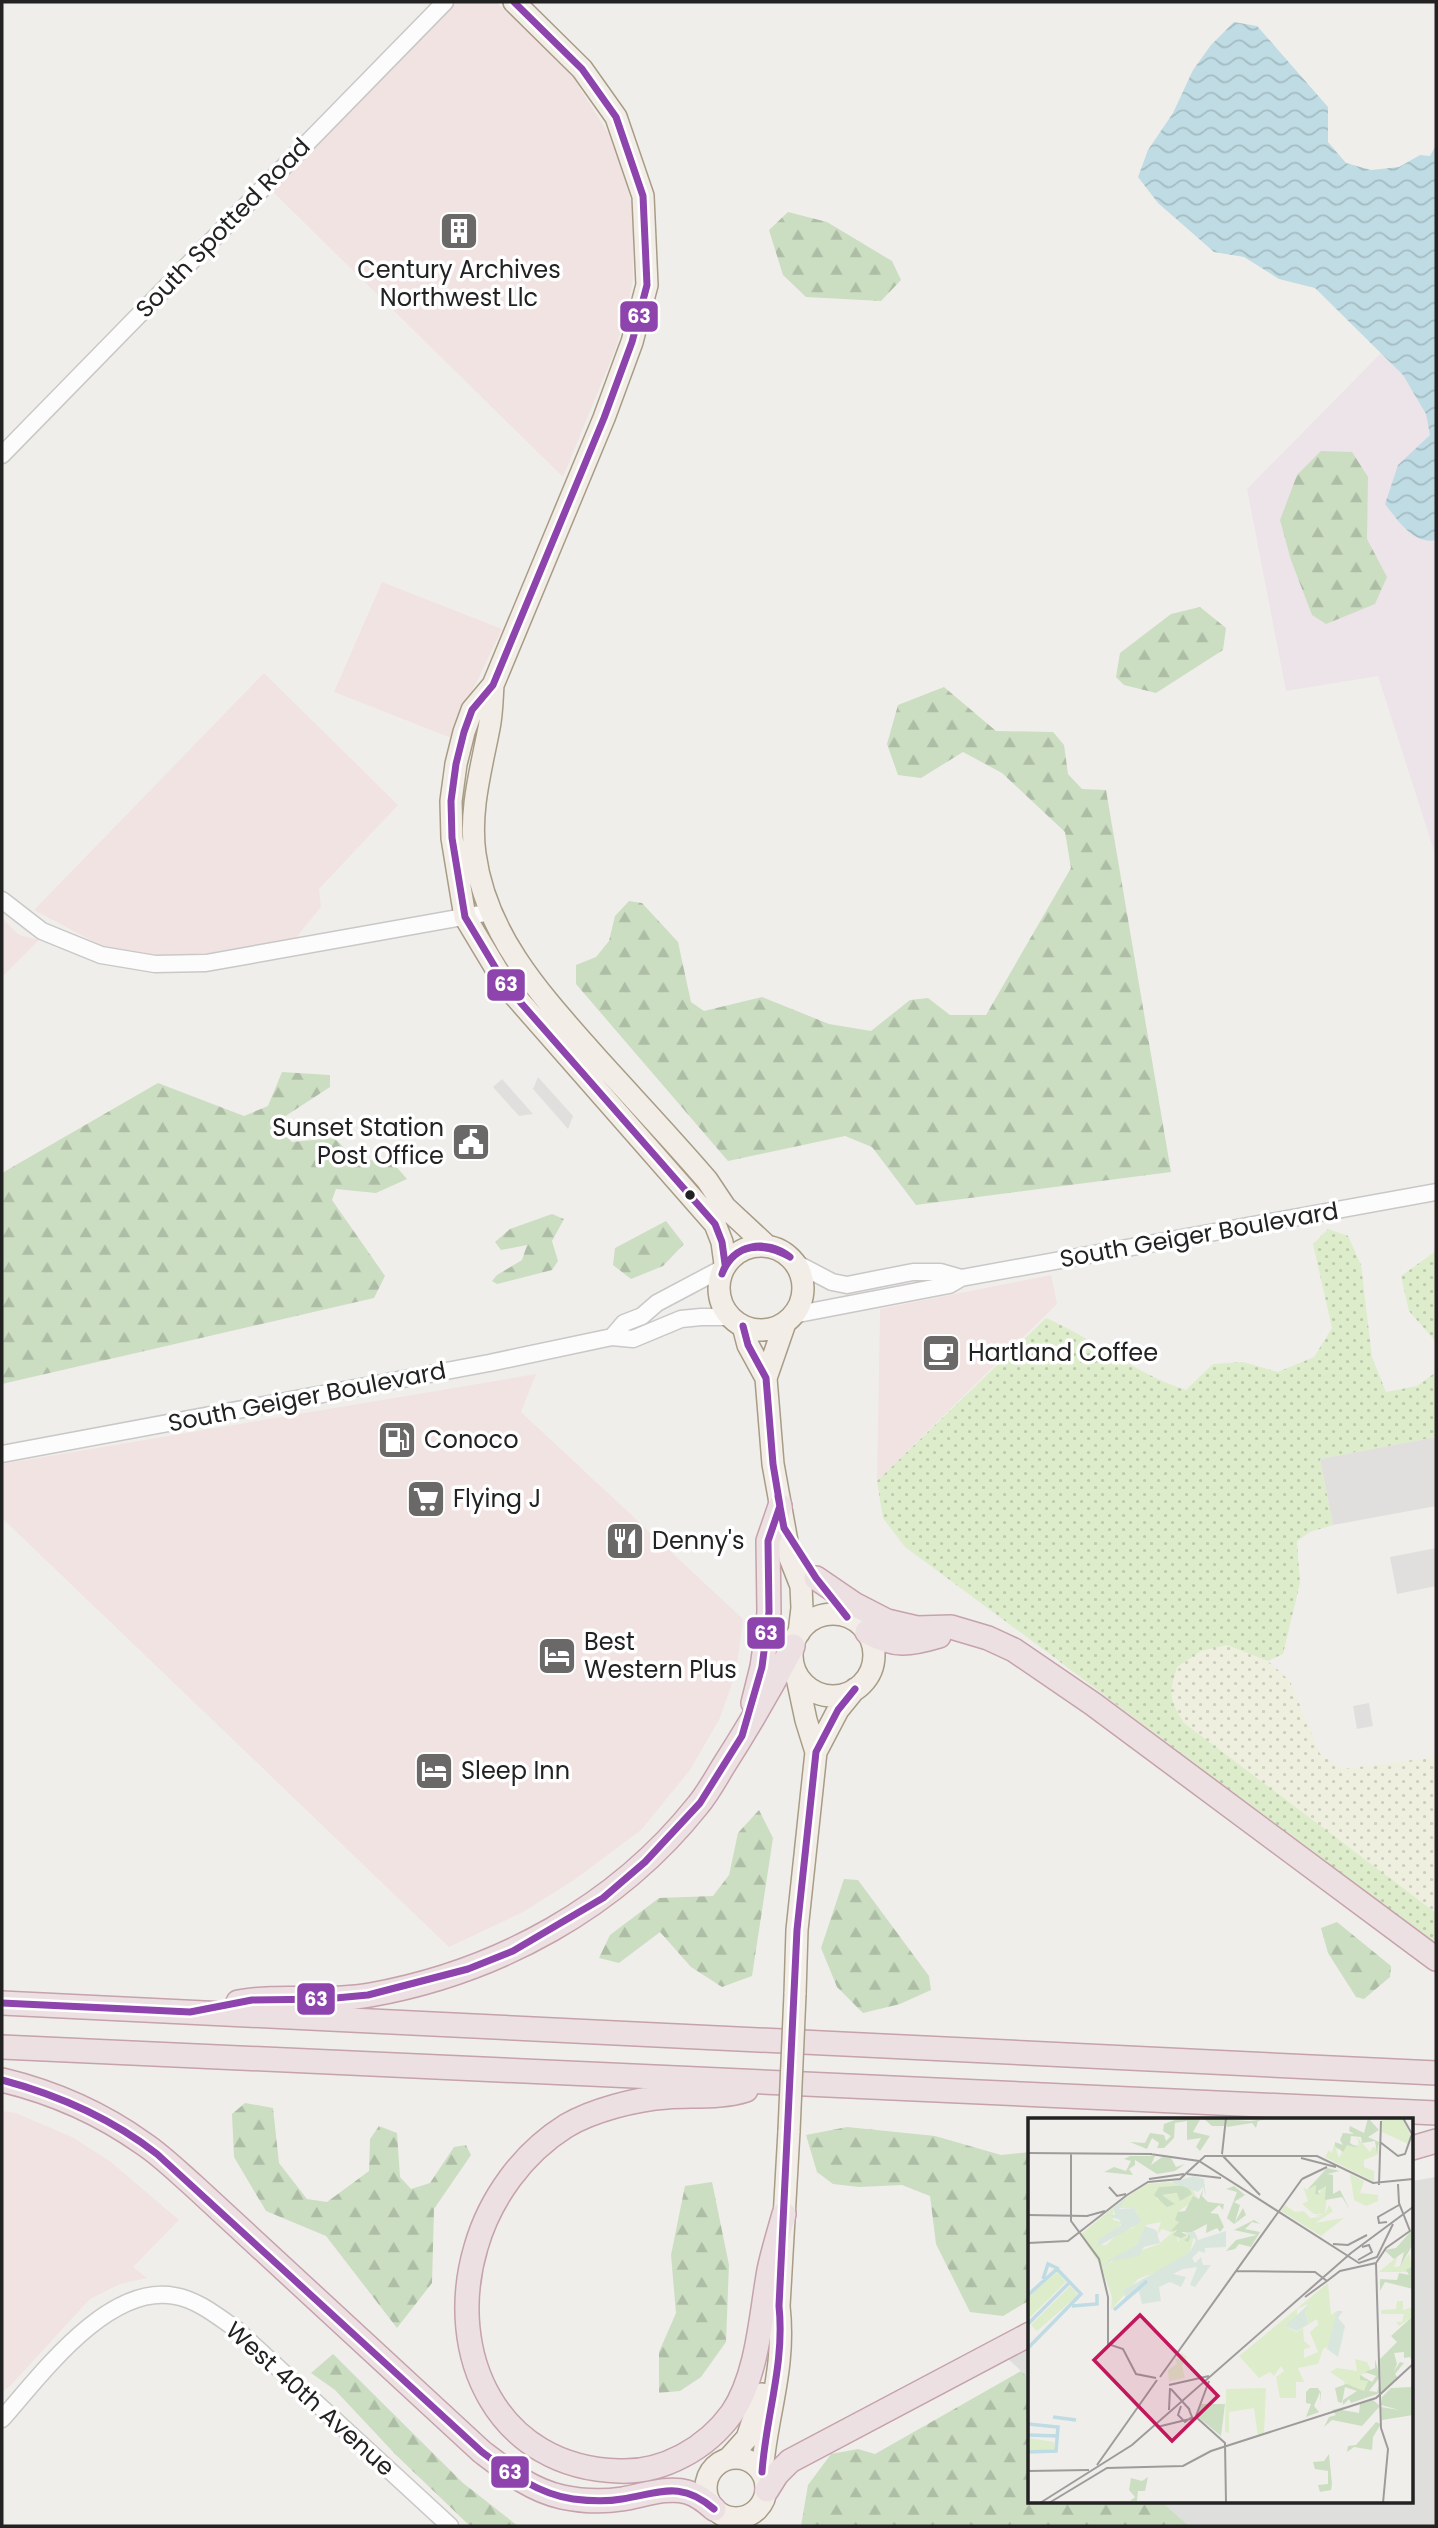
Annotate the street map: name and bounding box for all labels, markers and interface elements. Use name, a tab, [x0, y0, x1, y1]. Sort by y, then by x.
street label: South Spotted Road	[128, 130, 317, 325]
building icon: Century Archives Northwest Llc	[438, 210, 480, 252]
place label: Century Archives Northwest Llc	[357, 253, 561, 314]
line badge: 63	[619, 300, 659, 333]
text: 63	[627, 303, 651, 330]
line badge: 63	[486, 968, 526, 1002]
text: 63	[494, 971, 518, 998]
place label: Sunset Station Post Office	[272, 1111, 444, 1172]
public building icon: Sunset Station Post Office	[450, 1121, 492, 1163]
unlabelled marker	[683, 1188, 697, 1202]
street label: South Geiger Boulevard	[1057, 1194, 1341, 1275]
cafe icon: Hartland Coffee	[920, 1332, 962, 1374]
place label: Hartland Coffee	[968, 1336, 1158, 1369]
street label: South Geiger Boulevard	[165, 1353, 449, 1440]
fuel station icon: Conoco	[376, 1419, 418, 1461]
place label: Conoco	[424, 1423, 519, 1456]
supermarket icon: Flying J	[405, 1478, 447, 1520]
place label: Flying J	[453, 1482, 541, 1515]
restaurant icon: Denny's	[604, 1520, 646, 1562]
place label: Denny's	[652, 1524, 744, 1557]
line badge: 63	[746, 1616, 786, 1650]
text: 63	[754, 1620, 778, 1647]
place label: Best Western Plus	[584, 1625, 737, 1686]
hotel icon: Best Western Plus	[536, 1635, 578, 1677]
hotel icon: Sleep Inn	[413, 1750, 455, 1792]
place label: Sleep Inn	[461, 1754, 570, 1787]
line badge: 63	[296, 1982, 336, 2016]
text: 63	[304, 1986, 328, 2013]
inset map	[1028, 2118, 1414, 2504]
street label: West 40th Avenue	[219, 2314, 402, 2483]
line badge: 63	[490, 2455, 530, 2489]
text: 63	[498, 2459, 522, 2486]

